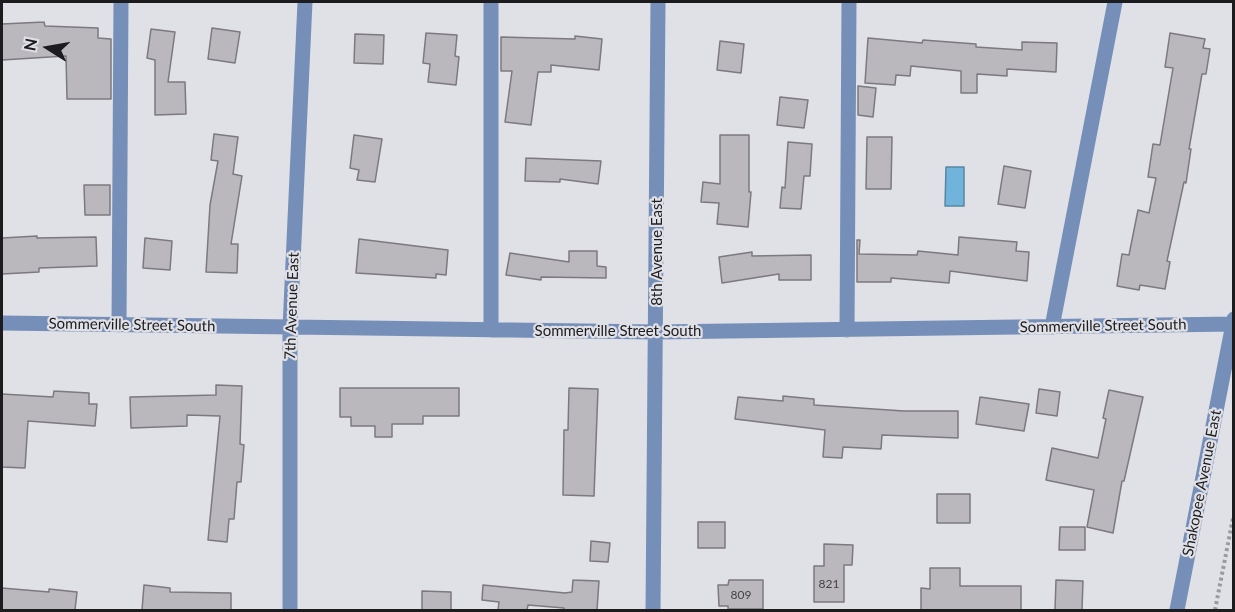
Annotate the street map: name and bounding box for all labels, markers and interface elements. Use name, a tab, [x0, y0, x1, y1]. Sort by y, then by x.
north arrow	[18, 18, 78, 78]
text: N	[19, 37, 40, 52]
street label: 8th Avenue East	[648, 198, 666, 306]
street label: 7th Avenue East	[281, 252, 303, 360]
street label: Sommerville Street South	[48, 315, 216, 335]
street label: Sommerville Street South	[1019, 316, 1187, 336]
street label: Sommerville Street South	[535, 322, 701, 340]
street label: Shakopee Avenue East	[1179, 408, 1225, 558]
house number: 821	[819, 577, 839, 591]
house number: 809	[731, 588, 751, 602]

